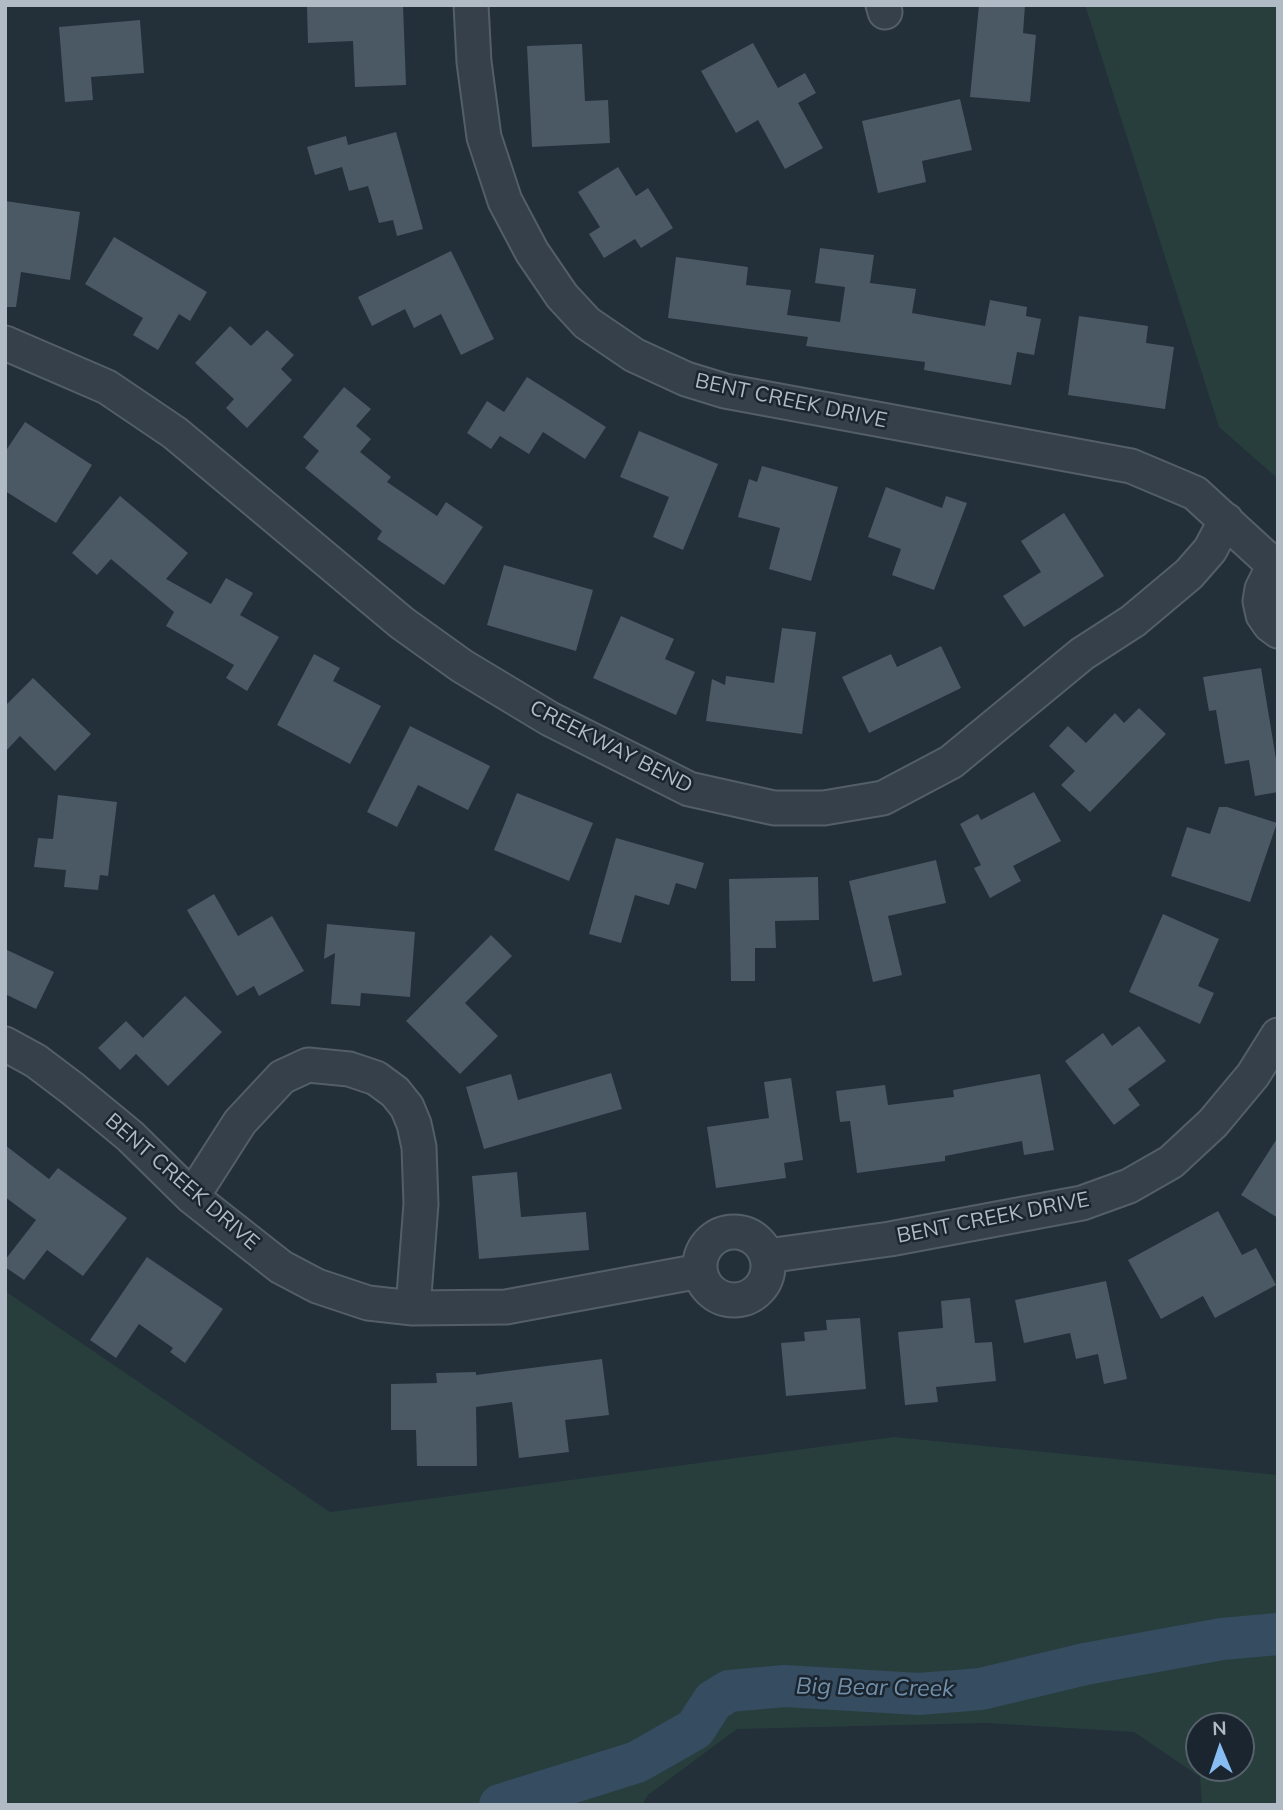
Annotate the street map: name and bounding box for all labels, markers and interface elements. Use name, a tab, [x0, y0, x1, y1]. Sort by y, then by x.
street label: BENT CREEK DRIVE	[693, 368, 889, 434]
street label: CREEKWAY BEND	[525, 695, 697, 799]
street label: BENT CREEK DRIVE	[100, 1108, 264, 1256]
street label: BENT CREEK DRIVE	[895, 1187, 1091, 1249]
water label: Big Bear Creek	[796, 1673, 954, 1703]
north arrow	[1185, 1712, 1255, 1782]
text: N	[1212, 1716, 1227, 1740]

